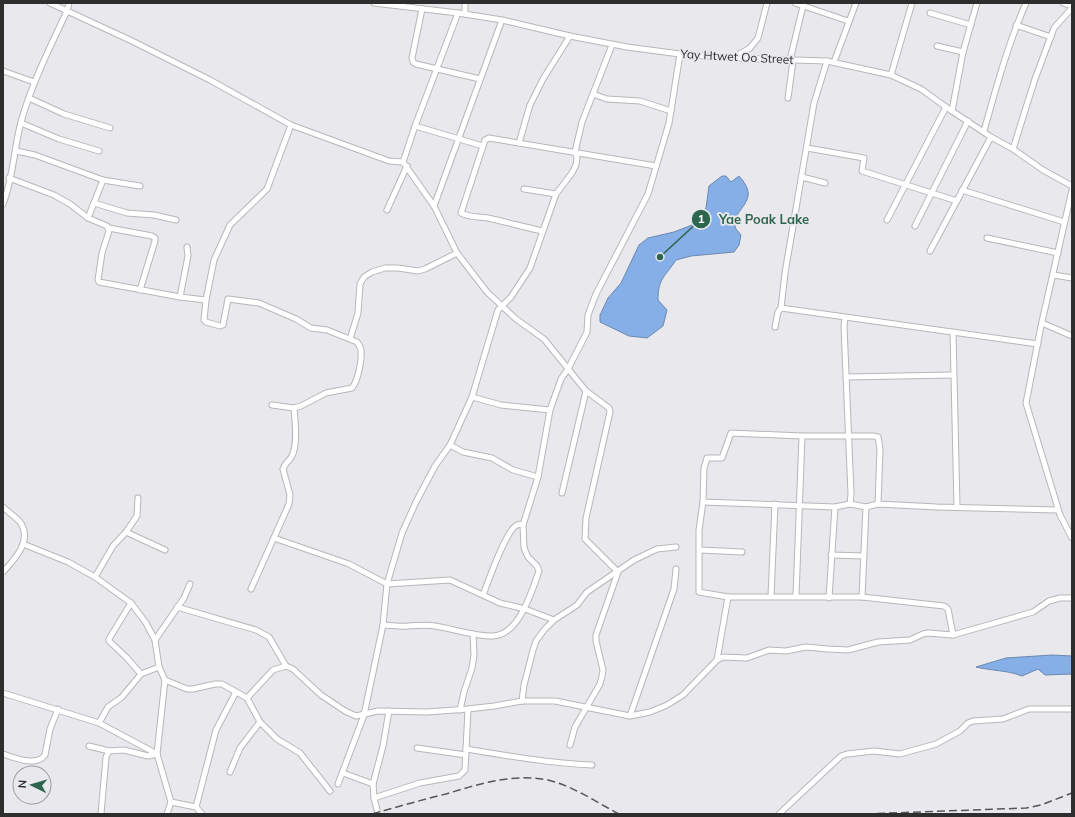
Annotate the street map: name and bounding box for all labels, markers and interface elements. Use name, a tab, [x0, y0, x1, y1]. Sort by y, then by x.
street label: Yay Htwet Oo Street	[679, 46, 794, 67]
callout: Yae Poak Lake	[691, 207, 817, 232]
text: 1	[697, 211, 705, 226]
text: Yae Poak Lake	[718, 211, 809, 227]
north arrow	[12, 765, 52, 805]
text: N	[15, 779, 29, 789]

